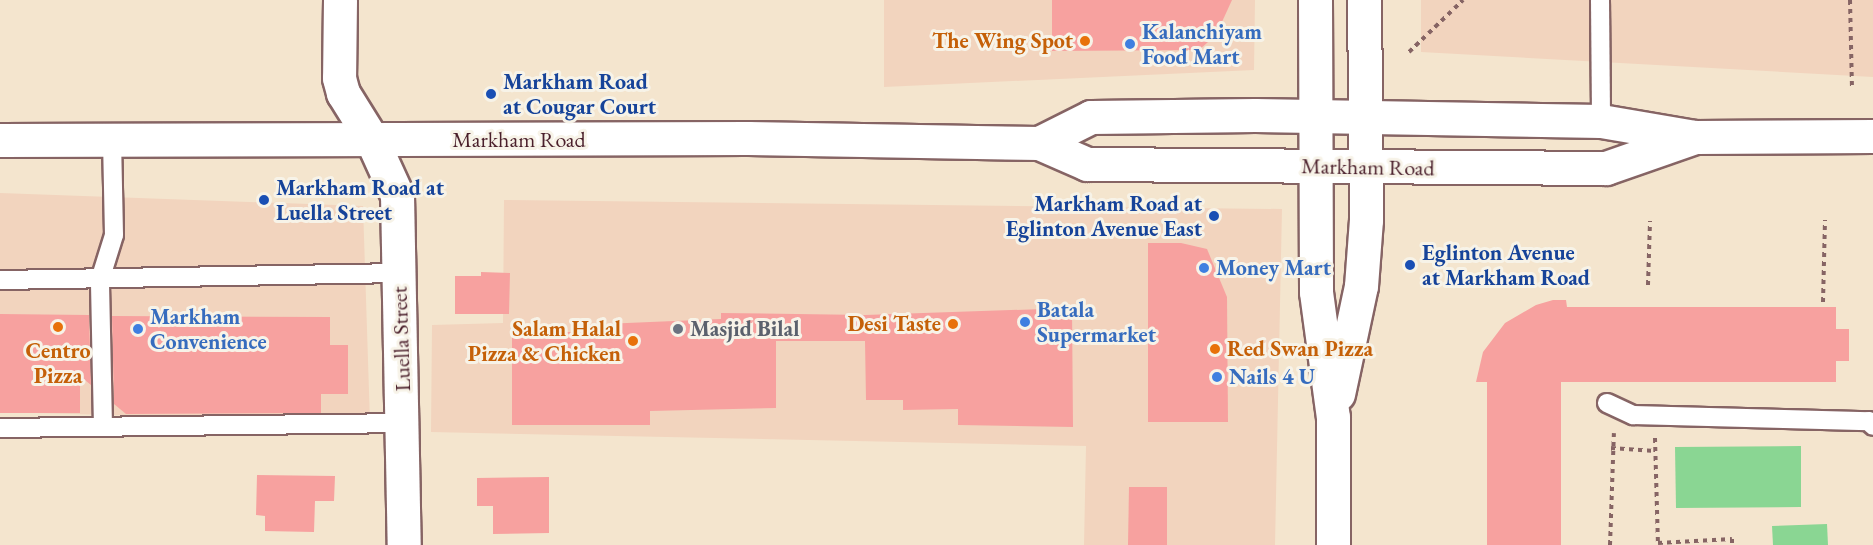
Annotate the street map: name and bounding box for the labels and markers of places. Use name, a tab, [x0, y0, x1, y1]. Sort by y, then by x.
place label: Kalanchiyam Food Mart	[1142, 18, 1262, 70]
place label: The Wing Spot	[932, 28, 1073, 54]
marker: The Wing Spot	[1078, 34, 1092, 48]
marker: Kalanchiyam Food Mart	[1123, 37, 1137, 51]
place label: Markham Road at Cougar Court	[503, 68, 656, 119]
marker: Markham Road at Cougar Court	[484, 87, 498, 101]
place label: Markham Road at Luella Street	[276, 174, 444, 226]
place label: Markham Road at Eglinton Avenue East	[1006, 190, 1202, 242]
marker: Markham Road at Luella Street	[257, 193, 271, 207]
marker: Markham Road at Eglinton Avenue East	[1207, 209, 1221, 223]
place label: Eglinton Avenue at Markham Road	[1422, 239, 1590, 290]
place label: Money Mart	[1216, 255, 1331, 281]
marker: Eglinton Avenue at Markham Road	[1403, 258, 1417, 272]
marker: Money Mart	[1197, 261, 1211, 275]
place label: Batala Supermarket	[1037, 296, 1156, 348]
place label: Markham Convenience	[150, 303, 267, 354]
place label: Desi Taste	[847, 311, 941, 337]
place label: Salam Halal Pizza & Chicken	[468, 315, 621, 366]
marker: Batala Supermarket	[1018, 315, 1032, 329]
place label: Masjid Bilal	[690, 316, 799, 342]
marker: Desi Taste	[946, 317, 960, 331]
marker: Centro Pizza	[51, 320, 65, 334]
marker: Markham Convenience	[131, 322, 145, 336]
marker: Masjid Bilal	[671, 322, 685, 336]
marker: Salam Halal Pizza & Chicken	[626, 334, 640, 348]
place label: Red Swan Pizza	[1227, 336, 1373, 362]
place label: Centro Pizza	[25, 337, 91, 388]
marker: Red Swan Pizza	[1208, 342, 1222, 356]
place label: Nails 4 U	[1229, 364, 1315, 390]
marker: Nails 4 U	[1210, 370, 1224, 384]

